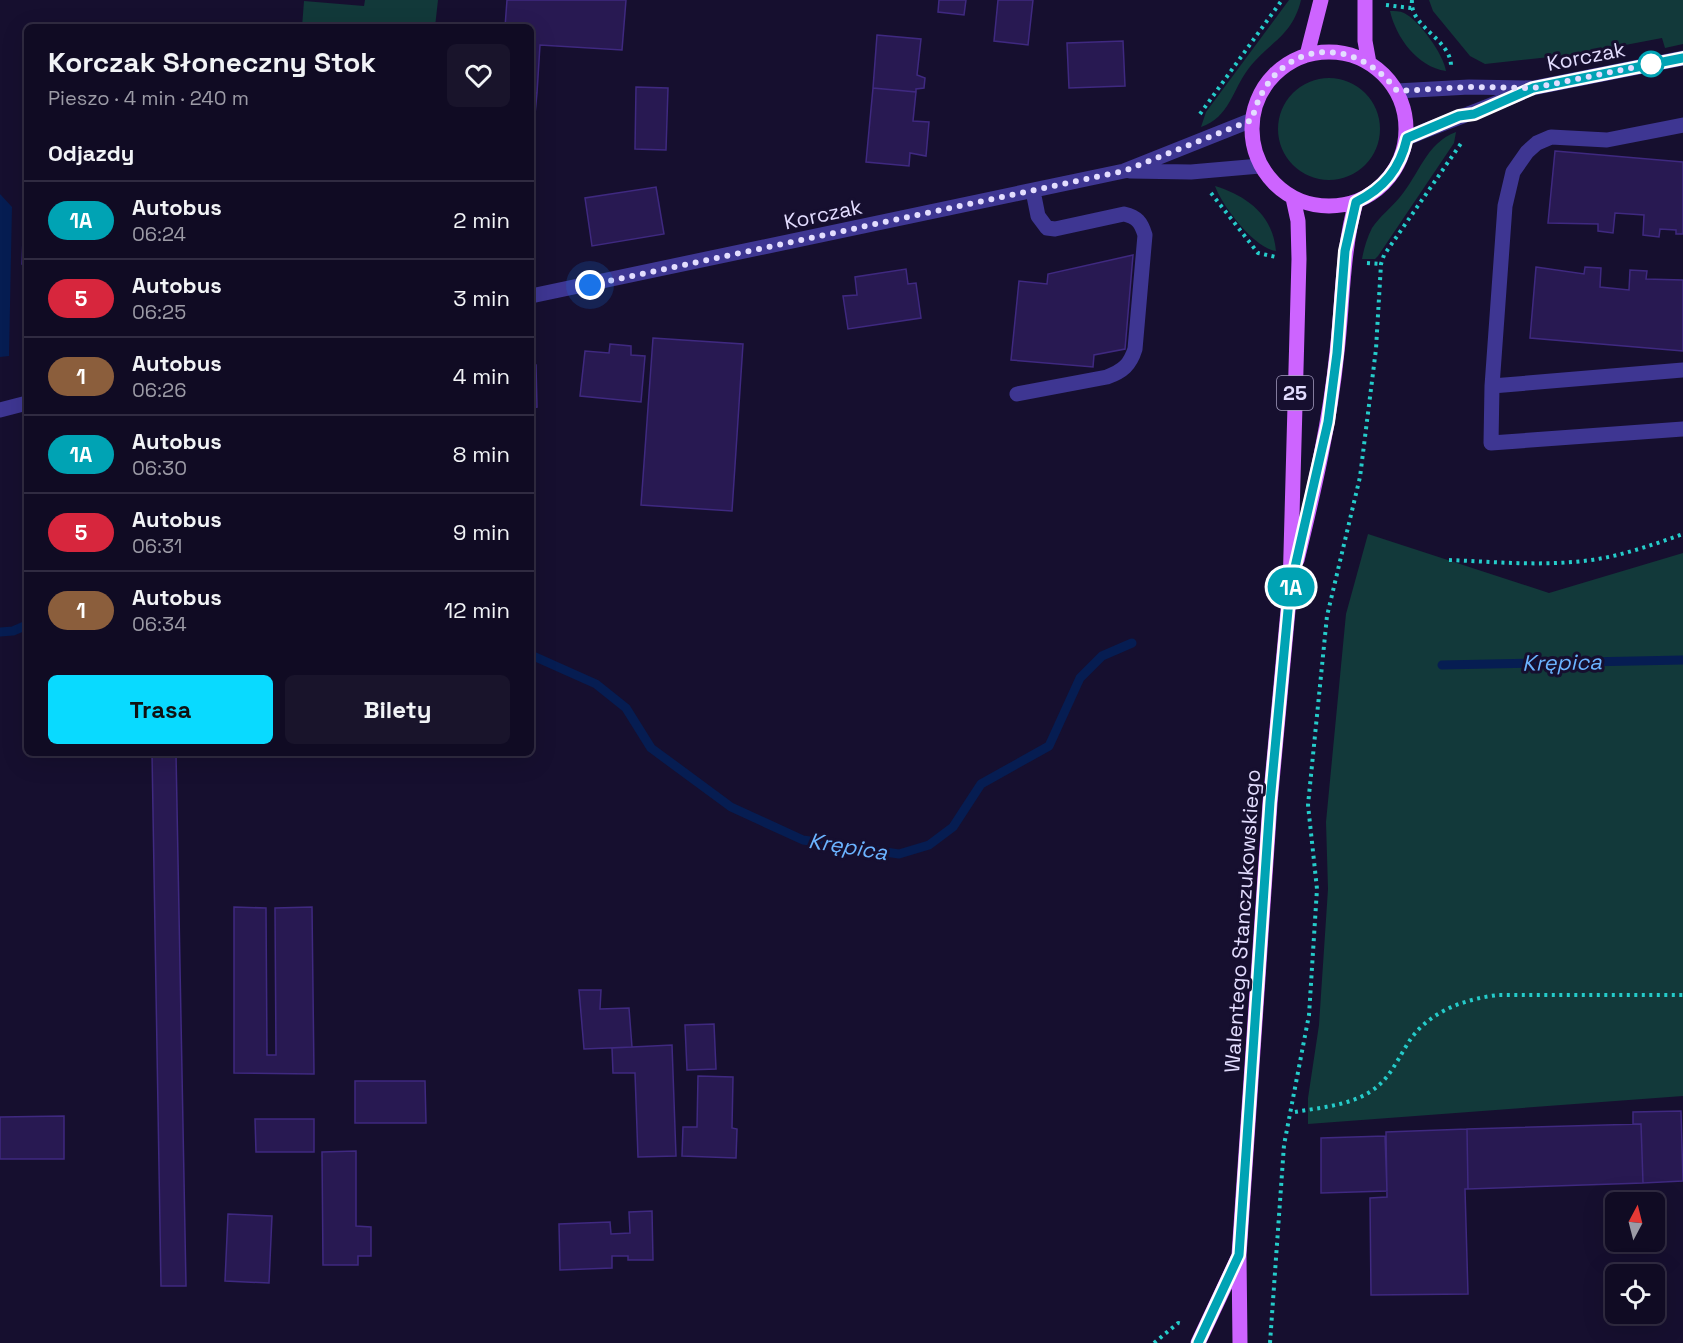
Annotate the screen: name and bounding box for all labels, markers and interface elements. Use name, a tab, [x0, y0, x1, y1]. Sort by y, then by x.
street label: Korczak	[1544, 35, 1628, 77]
text: Korczak Słoneczny Stok	[48, 44, 376, 80]
button: heart	[447, 44, 510, 107]
unlabelled marker	[1638, 51, 1664, 77]
text: Pieszo · 4 min · 240 m	[48, 85, 249, 111]
text: Odjazdy	[48, 139, 134, 167]
text: Autobus	[132, 193, 222, 221]
street label: Korczak	[781, 193, 865, 235]
text: 2 min	[453, 206, 510, 234]
text: 1A	[70, 207, 92, 234]
text: 06:24	[132, 221, 186, 247]
your location	[575, 270, 605, 300]
text: Autobus	[132, 271, 222, 299]
text: 3 min	[453, 284, 510, 312]
text: 5	[75, 285, 87, 312]
text: 06:25	[132, 299, 186, 325]
text: Autobus	[132, 349, 222, 377]
text: 4 min	[453, 362, 510, 390]
text: 1	[76, 363, 86, 390]
road number: 25	[1277, 376, 1313, 410]
text: 06:26	[132, 377, 186, 403]
text: Autobus	[132, 427, 222, 455]
text: 8 min	[453, 440, 510, 468]
text: 1A	[70, 441, 92, 468]
text: 06:30	[132, 455, 187, 481]
text: Autobus	[132, 505, 222, 533]
text: 9 min	[453, 518, 510, 546]
text: 5	[75, 519, 87, 546]
text: 06:31	[132, 533, 182, 559]
line badge: 1A	[1264, 568, 1318, 606]
text: 1A	[1280, 574, 1302, 601]
text: Autobus	[132, 583, 222, 611]
text: 12 min	[444, 596, 510, 624]
text: 1	[76, 597, 86, 624]
text: 06:34	[132, 611, 187, 637]
water label: Krępica	[1522, 647, 1602, 677]
button: Trasa	[48, 675, 273, 744]
button: Bilety	[285, 675, 510, 744]
street label: Walentego Stanczukowskiego	[1218, 768, 1266, 1074]
water label: Krępica	[806, 826, 890, 866]
north arrow	[1605, 1192, 1665, 1252]
map controls	[1605, 1192, 1665, 1324]
button: locate	[1605, 1264, 1665, 1324]

